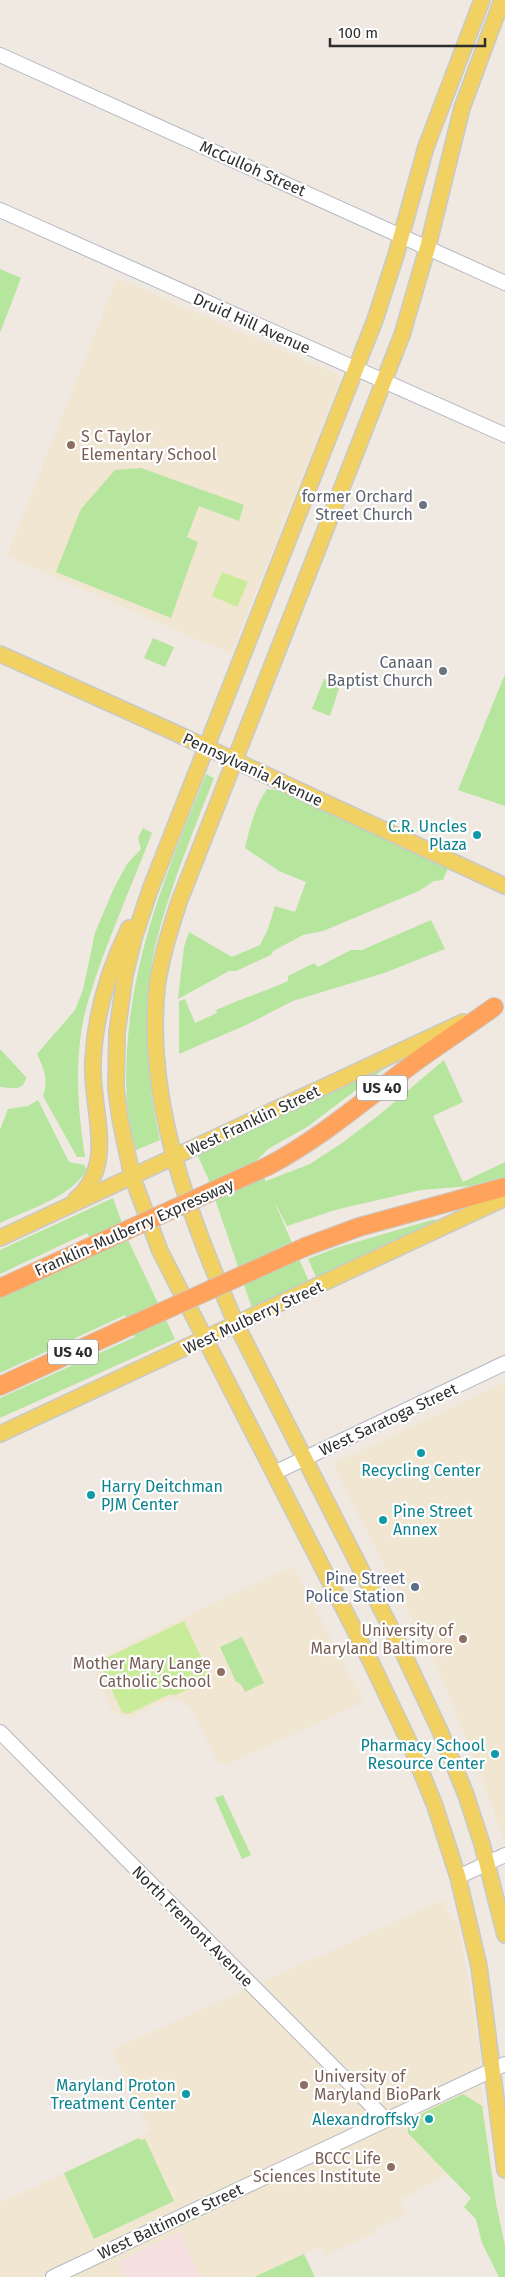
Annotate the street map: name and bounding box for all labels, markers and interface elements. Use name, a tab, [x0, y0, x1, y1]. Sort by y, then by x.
scale bar	[330, 15, 485, 47]
text: 100 m	[338, 24, 378, 42]
street label: McCulloh Street	[197, 137, 309, 200]
street label: Druid Hill Avenue	[190, 289, 313, 358]
place label: S C Taylor Elementary School	[81, 427, 217, 464]
marker: S C Taylor Elementary School	[65, 439, 77, 451]
place label: former Orchard Street Church	[302, 487, 413, 524]
marker: former Orchard Street Church	[417, 499, 429, 511]
place label: Canaan Baptist Church	[327, 653, 433, 690]
marker: Canaan Baptist Church	[437, 665, 449, 677]
street label: Pennsylvania Avenue	[180, 729, 326, 810]
place label: C.R. Uncles Plaza	[388, 817, 467, 854]
marker: C.R. Uncles Plaza	[471, 829, 483, 841]
road number: US 40	[357, 1076, 407, 1100]
street label: West Franklin Street	[184, 1081, 323, 1160]
street label: Franklin-Mulberry Expressway	[32, 1175, 237, 1280]
street label: West Mulberry Street	[180, 1277, 326, 1358]
road number: US 40	[48, 1340, 98, 1364]
street label: West Saratoga Street	[316, 1379, 461, 1460]
marker: Recycling Center	[415, 1447, 427, 1459]
place label: Recycling Center	[361, 1461, 482, 1480]
place label: Harry Deitchman PJM Center	[101, 1477, 223, 1514]
marker: Harry Deitchman PJM Center	[85, 1489, 97, 1501]
place label: Pine Street Annex	[393, 1502, 473, 1539]
marker: Pine Street Annex	[377, 1514, 389, 1526]
place label: Pine Street Police Station	[305, 1569, 405, 1606]
marker: Pine Street Police Station	[409, 1581, 421, 1593]
place label: University of Maryland Baltimore	[311, 1621, 455, 1658]
marker: University of Maryland Baltimore	[457, 1633, 469, 1645]
place label: Mother Mary Lange Catholic School	[73, 1654, 211, 1691]
marker: Mother Mary Lange Catholic School	[215, 1666, 227, 1678]
place label: Pharmacy School Resource Center	[360, 1736, 486, 1773]
marker: Pharmacy School Resource Center	[489, 1748, 501, 1760]
street label: North Fremont Avenue	[128, 1862, 257, 1991]
place label: University of Maryland BioPark	[314, 2067, 442, 2104]
place label: Maryland Proton Treatment Center	[50, 2076, 177, 2113]
marker: University of Maryland BioPark	[298, 2079, 310, 2091]
marker: Maryland Proton Treatment Center	[180, 2088, 192, 2100]
place label: Alexandroffsky	[312, 2110, 419, 2129]
marker: Alexandroffsky	[423, 2113, 435, 2125]
place label: BCCC Life Sciences Institute	[253, 2149, 381, 2186]
marker: BCCC Life Sciences Institute	[385, 2161, 397, 2173]
street label: West Baltimore Street	[95, 2179, 246, 2263]

